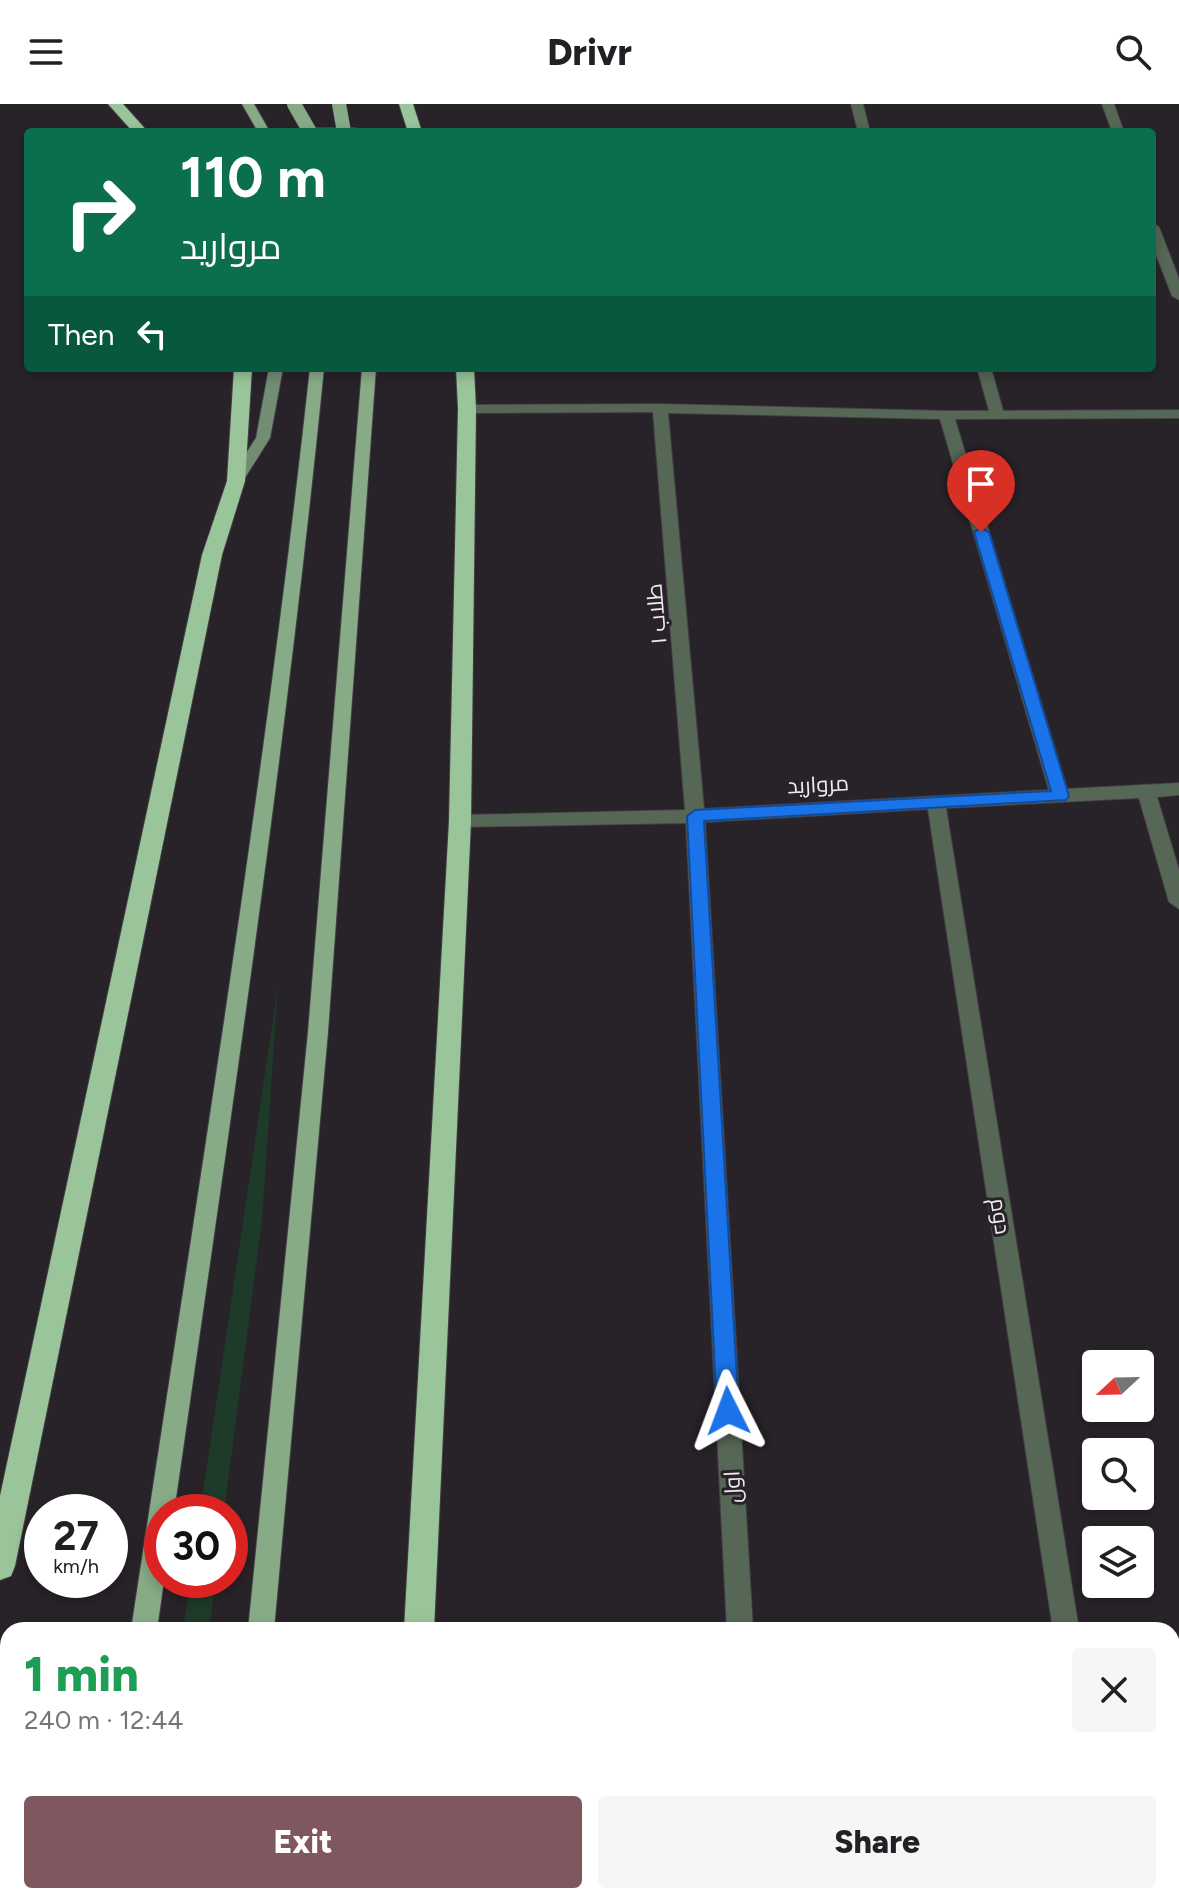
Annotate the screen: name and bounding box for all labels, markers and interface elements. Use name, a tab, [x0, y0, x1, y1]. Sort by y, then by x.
icon: menu	[24, 30, 68, 74]
icon: search	[1111, 30, 1155, 74]
text: Drivr	[547, 31, 632, 74]
text: 110 m	[180, 144, 326, 211]
icon: right	[48, 160, 152, 264]
text: مروارید	[180, 225, 282, 268]
icon: left	[130, 312, 174, 356]
text: Then	[48, 316, 114, 353]
pin	[947, 450, 1015, 532]
icon: arrive	[959, 462, 1003, 506]
street label: طلاب ۱	[640, 583, 673, 645]
street label: مروارید	[786, 769, 850, 800]
street label: دوم	[982, 1196, 1017, 1236]
north arrow	[1082, 1350, 1154, 1422]
map controls	[1082, 1350, 1154, 1598]
position arrow	[686, 1369, 770, 1453]
button: search	[1082, 1438, 1154, 1510]
street label: اول	[718, 1470, 747, 1504]
speed limit sign: 30	[144, 1494, 248, 1598]
text: 27	[53, 1512, 99, 1560]
button: layers	[1082, 1526, 1154, 1598]
text: km/h	[53, 1554, 99, 1578]
text: 1 min	[24, 1645, 139, 1703]
button: close	[1072, 1648, 1156, 1732]
text: 240 m · 12:44	[24, 1704, 183, 1736]
button: Exit	[24, 1796, 582, 1888]
button: Share	[598, 1796, 1156, 1888]

